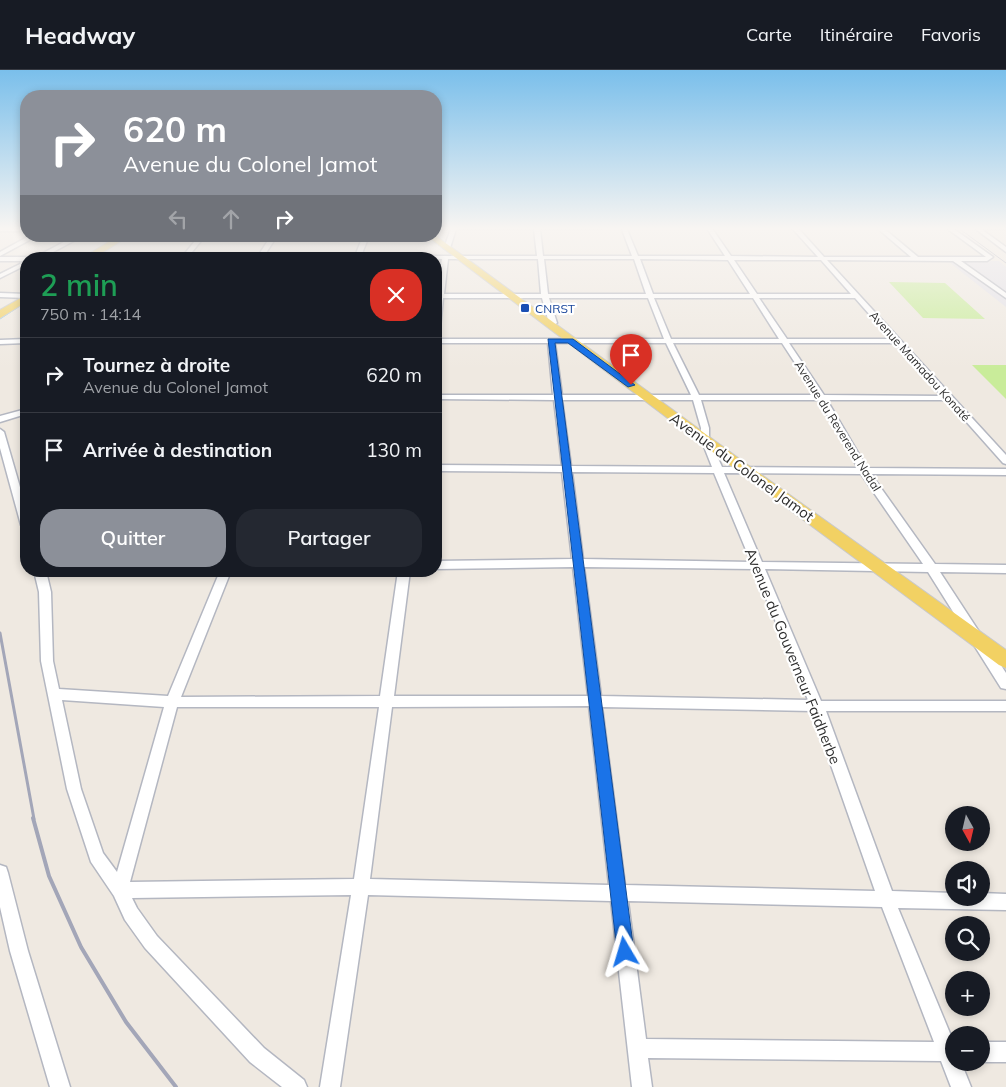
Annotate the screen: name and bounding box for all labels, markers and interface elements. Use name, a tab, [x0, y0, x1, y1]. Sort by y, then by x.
text: Headway	[25, 20, 135, 50]
text: Carte	[746, 23, 792, 46]
text: Itinéraire	[820, 23, 893, 46]
text: Favoris	[921, 23, 981, 46]
text: 620 m	[123, 107, 227, 151]
icon: right	[40, 110, 105, 175]
text: Avenue du Colonel Jamot	[123, 150, 377, 178]
icon: left	[164, 205, 192, 233]
icon: ahead	[217, 205, 245, 233]
icon: right	[270, 205, 298, 233]
text: 2 min	[40, 266, 118, 304]
button: close	[370, 269, 422, 321]
place label: CNRST	[535, 301, 576, 316]
marker: CNRST	[519, 302, 531, 314]
text: 750 m · 14:14	[40, 304, 141, 324]
street label: Avenue Mamadou Konaté	[866, 308, 974, 424]
pin	[610, 334, 652, 385]
icon: arrive	[617, 341, 645, 369]
text: Tournez à droite	[83, 353, 230, 377]
street label: Avenue du Reverend Nadal	[792, 358, 884, 494]
icon: right	[40, 361, 68, 389]
text: 620 m	[366, 363, 422, 387]
text: Avenue du Colonel Jamot	[83, 377, 268, 397]
street label: Avenue du Colonel Jamot	[666, 408, 818, 526]
icon: arrive	[40, 436, 68, 464]
text: Arrivée à destination	[83, 438, 272, 462]
text: 130 m	[366, 438, 422, 462]
button: Quitter	[40, 509, 226, 567]
button: Partager	[236, 509, 422, 567]
street label: Avenue du Gouverneur Faidherbe	[741, 545, 845, 767]
north arrow	[945, 806, 990, 851]
map controls	[945, 806, 990, 1071]
button: sound	[945, 861, 990, 906]
button: search	[945, 916, 990, 961]
position arrow	[598, 925, 650, 977]
button: +	[945, 971, 990, 1016]
button: −	[945, 1026, 990, 1071]

